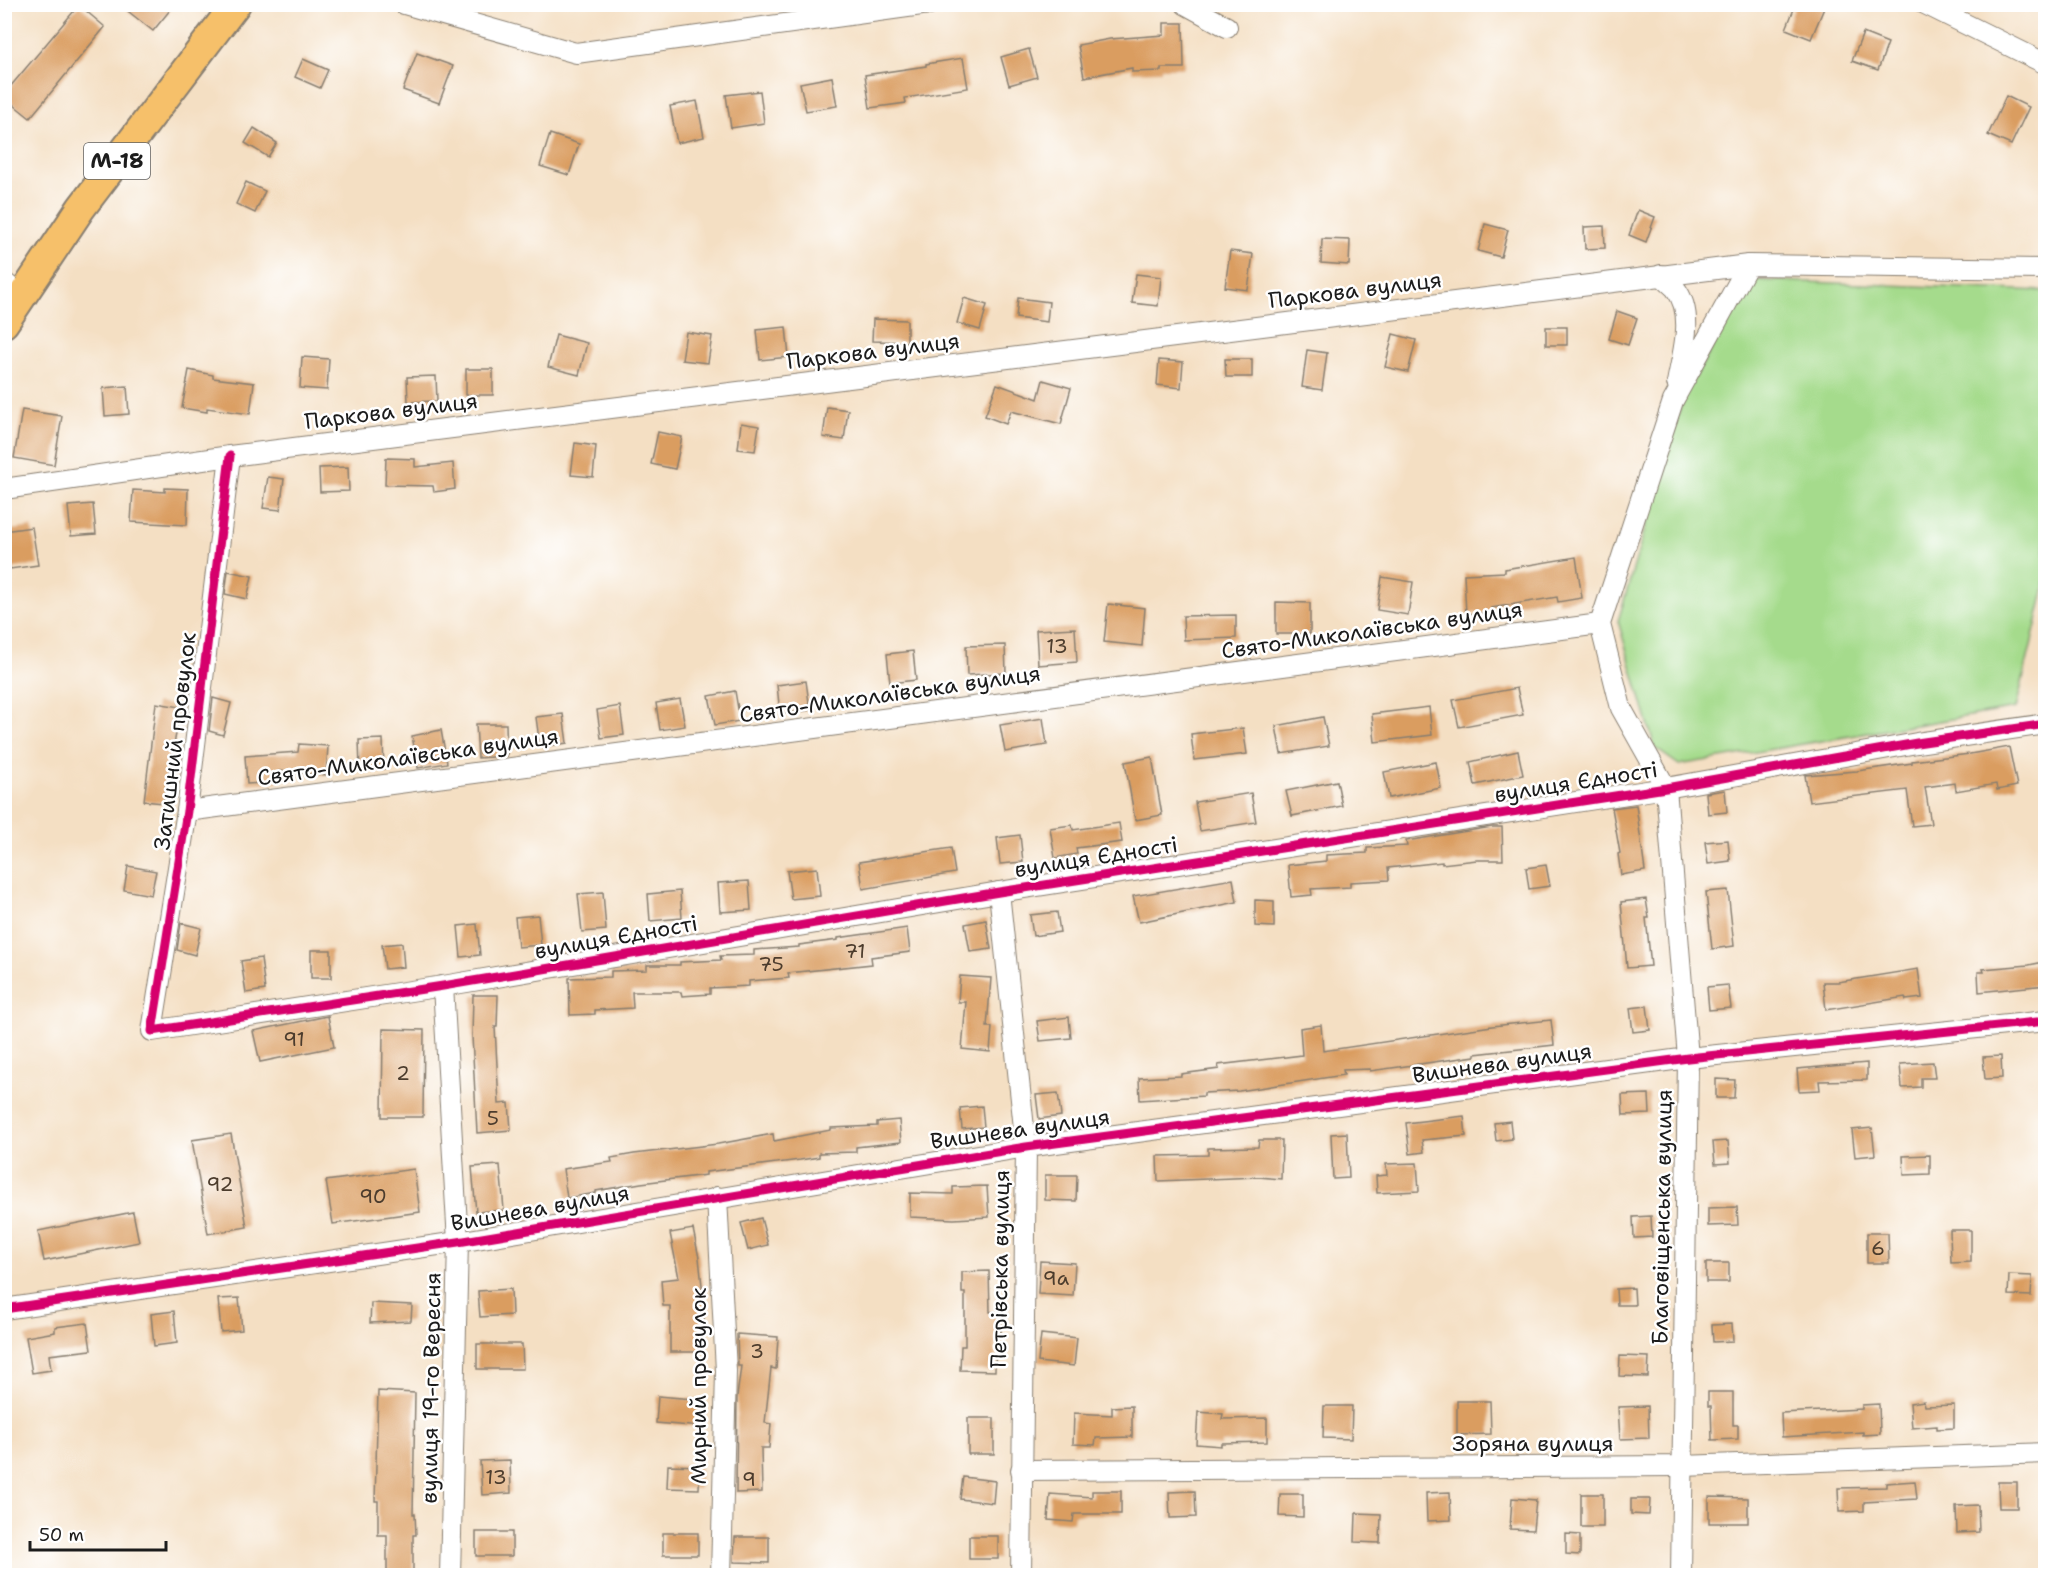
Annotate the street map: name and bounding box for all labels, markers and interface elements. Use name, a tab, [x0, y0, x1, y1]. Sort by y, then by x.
road number: М-18	[84, 143, 150, 179]
street label: Паркова вулиця	[1267, 265, 1443, 315]
street label: Паркова вулиця	[785, 326, 961, 376]
street label: Паркова вулиця	[303, 386, 479, 436]
street label: Свято-Миколаївська вулиця	[1219, 594, 1525, 666]
street label: Затишний провулок	[147, 630, 203, 852]
house number: 13	[1046, 633, 1068, 659]
street label: Свято-Миколаївська вулиця	[737, 658, 1043, 730]
street label: Свято-Миколаївська вулиця	[255, 721, 561, 793]
street label: вулиця Єдності	[1492, 755, 1660, 809]
street label: вулиця Єдності	[1012, 830, 1180, 884]
street label: вулиця Єдності	[532, 908, 700, 966]
house number: 71	[844, 938, 866, 964]
house number: 75	[758, 951, 784, 977]
house number: 91	[283, 1026, 305, 1052]
street label: Вишнева вулиця	[1410, 1036, 1594, 1090]
house number: 2	[396, 1060, 410, 1086]
street label: Благовіщенська вулиця	[1645, 1089, 1679, 1345]
street label: Вишнева вулиця	[928, 1102, 1112, 1156]
house number: 5	[487, 1105, 499, 1131]
street label: Петрівська вулиця	[984, 1170, 1016, 1368]
house number: 92	[207, 1171, 234, 1197]
street label: Вишнева вулиця	[448, 1178, 632, 1238]
house number: 90	[359, 1183, 387, 1209]
house number: 6	[1871, 1235, 1885, 1261]
house number: 9а	[1043, 1265, 1070, 1291]
street label: вулиця 19-го Вересня	[414, 1272, 448, 1504]
street label: Мирний провулок	[684, 1287, 713, 1484]
house number: 3	[750, 1338, 764, 1364]
street label: Зоряна вулиця	[1452, 1429, 1614, 1458]
house number: 13	[485, 1464, 507, 1490]
house number: 9	[742, 1466, 756, 1492]
scale bar	[30, 1514, 166, 1552]
text: 50 m	[39, 1523, 84, 1547]

